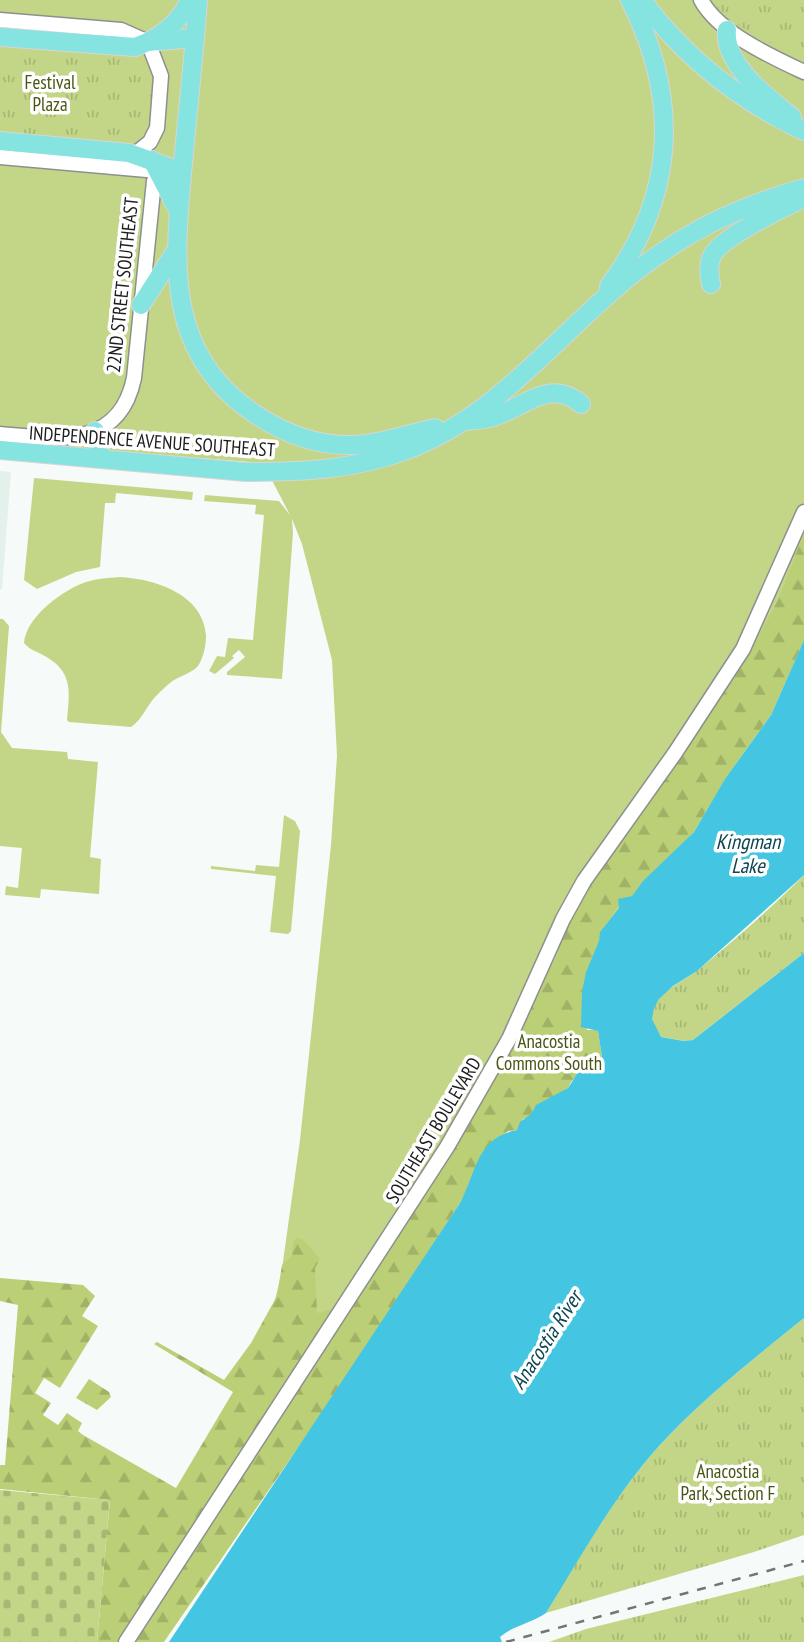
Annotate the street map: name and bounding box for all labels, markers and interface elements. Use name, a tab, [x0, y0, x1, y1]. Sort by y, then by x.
park label: Festival Plaza	[25, 70, 76, 116]
street label: 22ND STREET SOUTHEAST	[101, 196, 143, 374]
street label: INDEPENDENCE AVENUE SOUTHEAST	[28, 420, 276, 462]
water label: Kingman Lake	[716, 828, 782, 879]
park label: Anacostia Commons South	[496, 1029, 602, 1075]
street label: SOUTHEAST BOULEVARD	[380, 1053, 486, 1207]
water label: Anacostia River	[504, 1283, 589, 1394]
park label: Anacostia Park, Section F	[681, 1459, 776, 1505]

